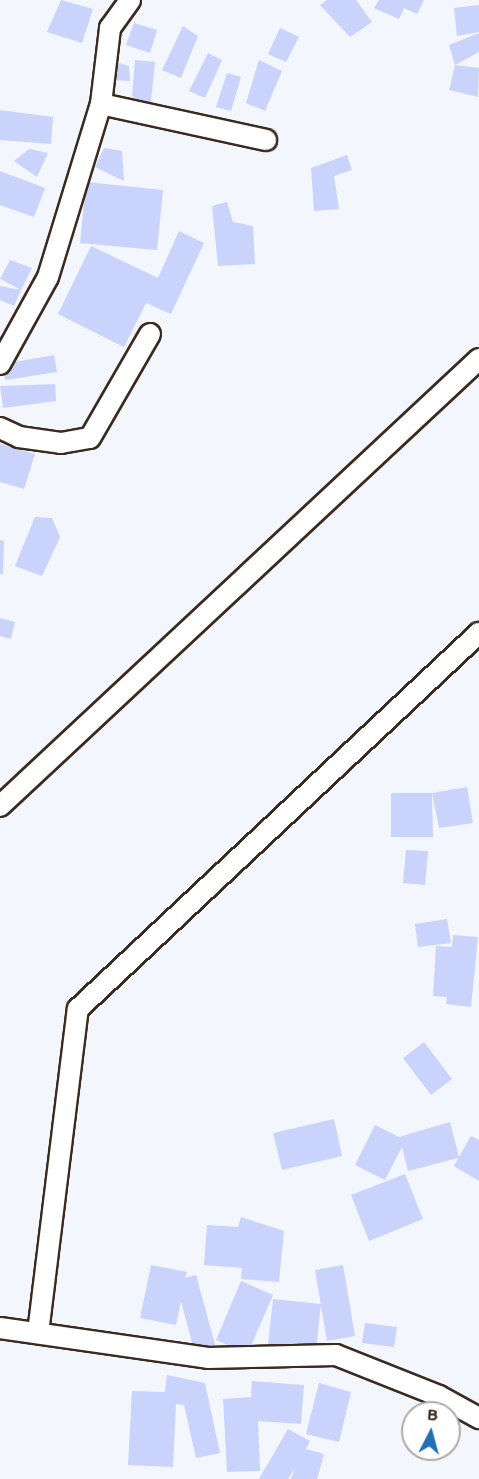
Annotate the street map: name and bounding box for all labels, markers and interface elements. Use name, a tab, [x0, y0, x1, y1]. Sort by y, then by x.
north arrow	[401, 1401, 461, 1461]
text: B	[427, 1405, 439, 1425]

